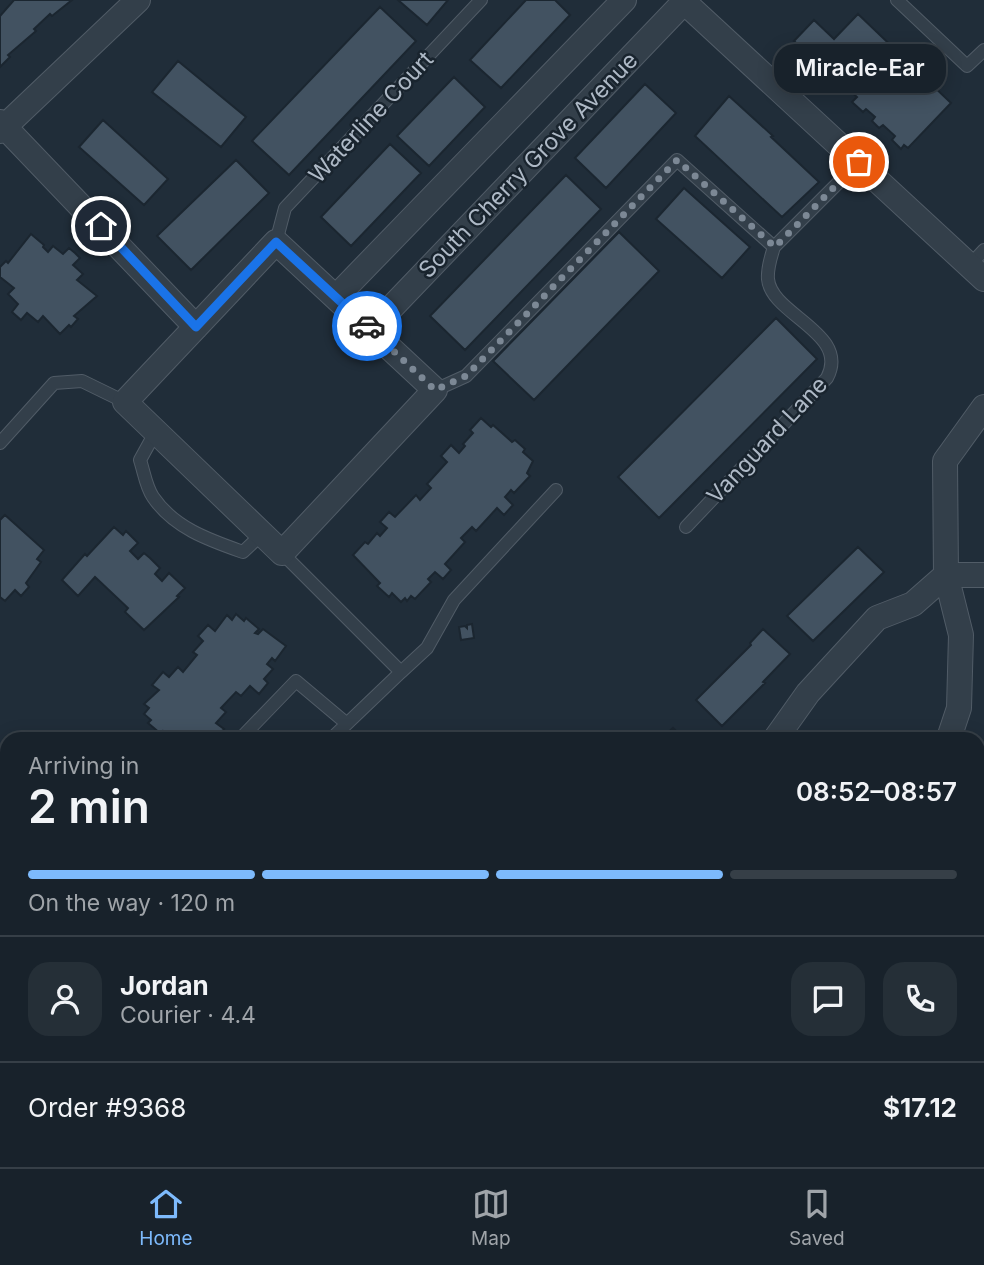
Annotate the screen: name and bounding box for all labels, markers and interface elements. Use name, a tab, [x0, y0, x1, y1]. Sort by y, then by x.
callout: Miracle-Ear	[773, 43, 945, 92]
street label: Waterline Court	[303, 45, 439, 189]
street label: South Cherry Grove Avenue	[413, 46, 643, 284]
text: Miracle-Ear	[795, 54, 925, 82]
pin	[829, 132, 889, 192]
icon: bag	[840, 143, 878, 181]
pin	[71, 196, 131, 256]
icon: home	[82, 207, 120, 245]
courier	[332, 291, 402, 361]
icon: car	[348, 307, 386, 345]
street label: Vanguard Lane	[701, 371, 833, 509]
text: Arriving in	[28, 752, 139, 780]
text: 08:52–08:57	[796, 776, 957, 807]
text: 2 min	[28, 778, 150, 834]
text: On the way · 120 m	[28, 889, 235, 917]
button: person	[28, 962, 102, 1036]
button: chat	[791, 962, 865, 1036]
button: phone	[883, 962, 957, 1036]
text: Jordan	[120, 970, 209, 1001]
text: Courier · 4.4	[120, 1001, 256, 1029]
text: Order #9368	[28, 1092, 186, 1123]
text: $17.12	[883, 1092, 957, 1123]
tab: Home	[139, 1185, 193, 1250]
tab: Map	[471, 1185, 511, 1250]
tab: Saved	[789, 1185, 845, 1250]

